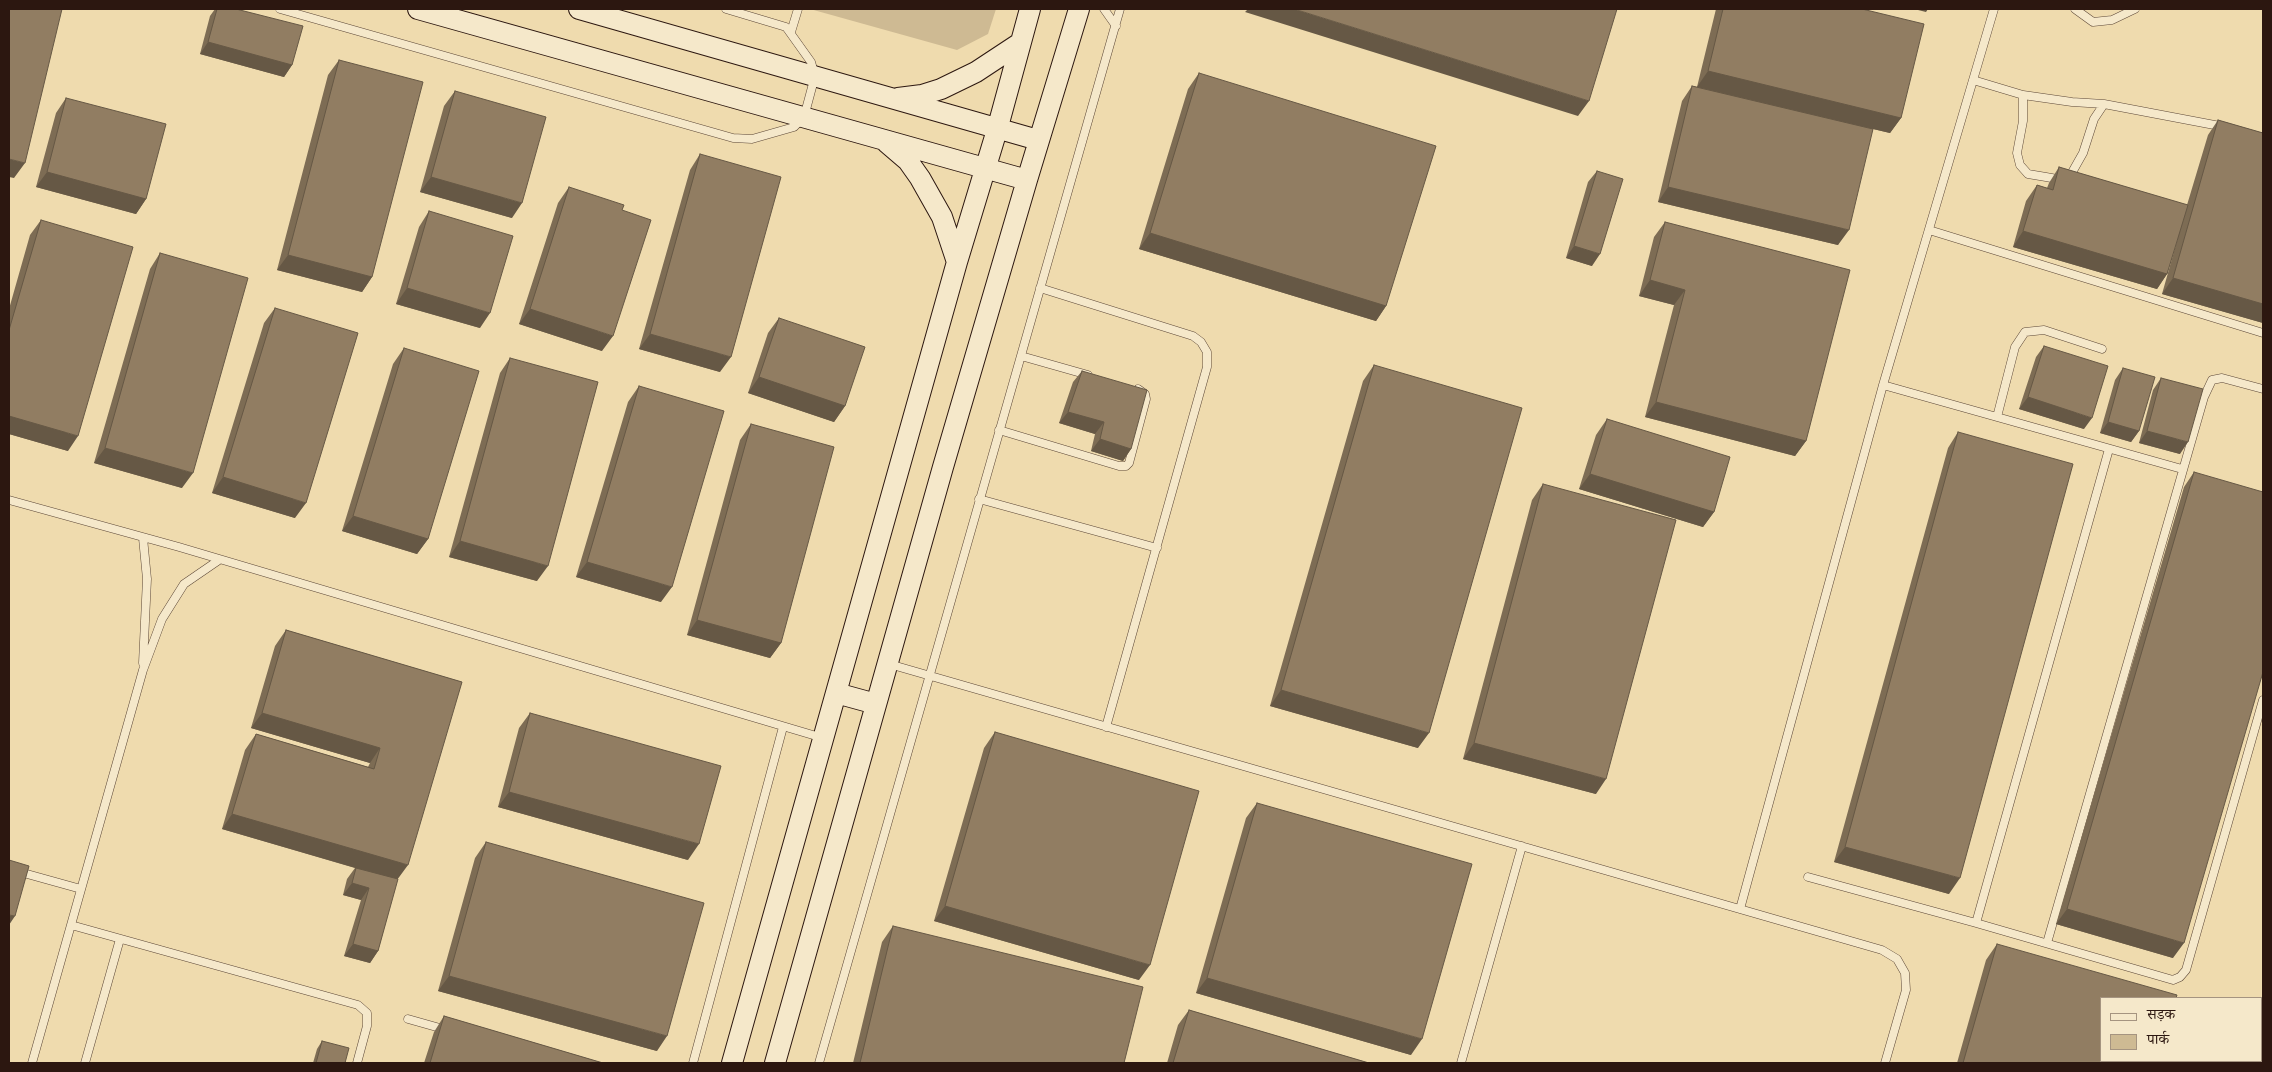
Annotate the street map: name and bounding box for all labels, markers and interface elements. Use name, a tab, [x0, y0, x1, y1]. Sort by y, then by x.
legend	[2100, 997, 2262, 1062]
text: सड़क	[2147, 1005, 2175, 1024]
text: पार्क	[2147, 1030, 2169, 1049]

